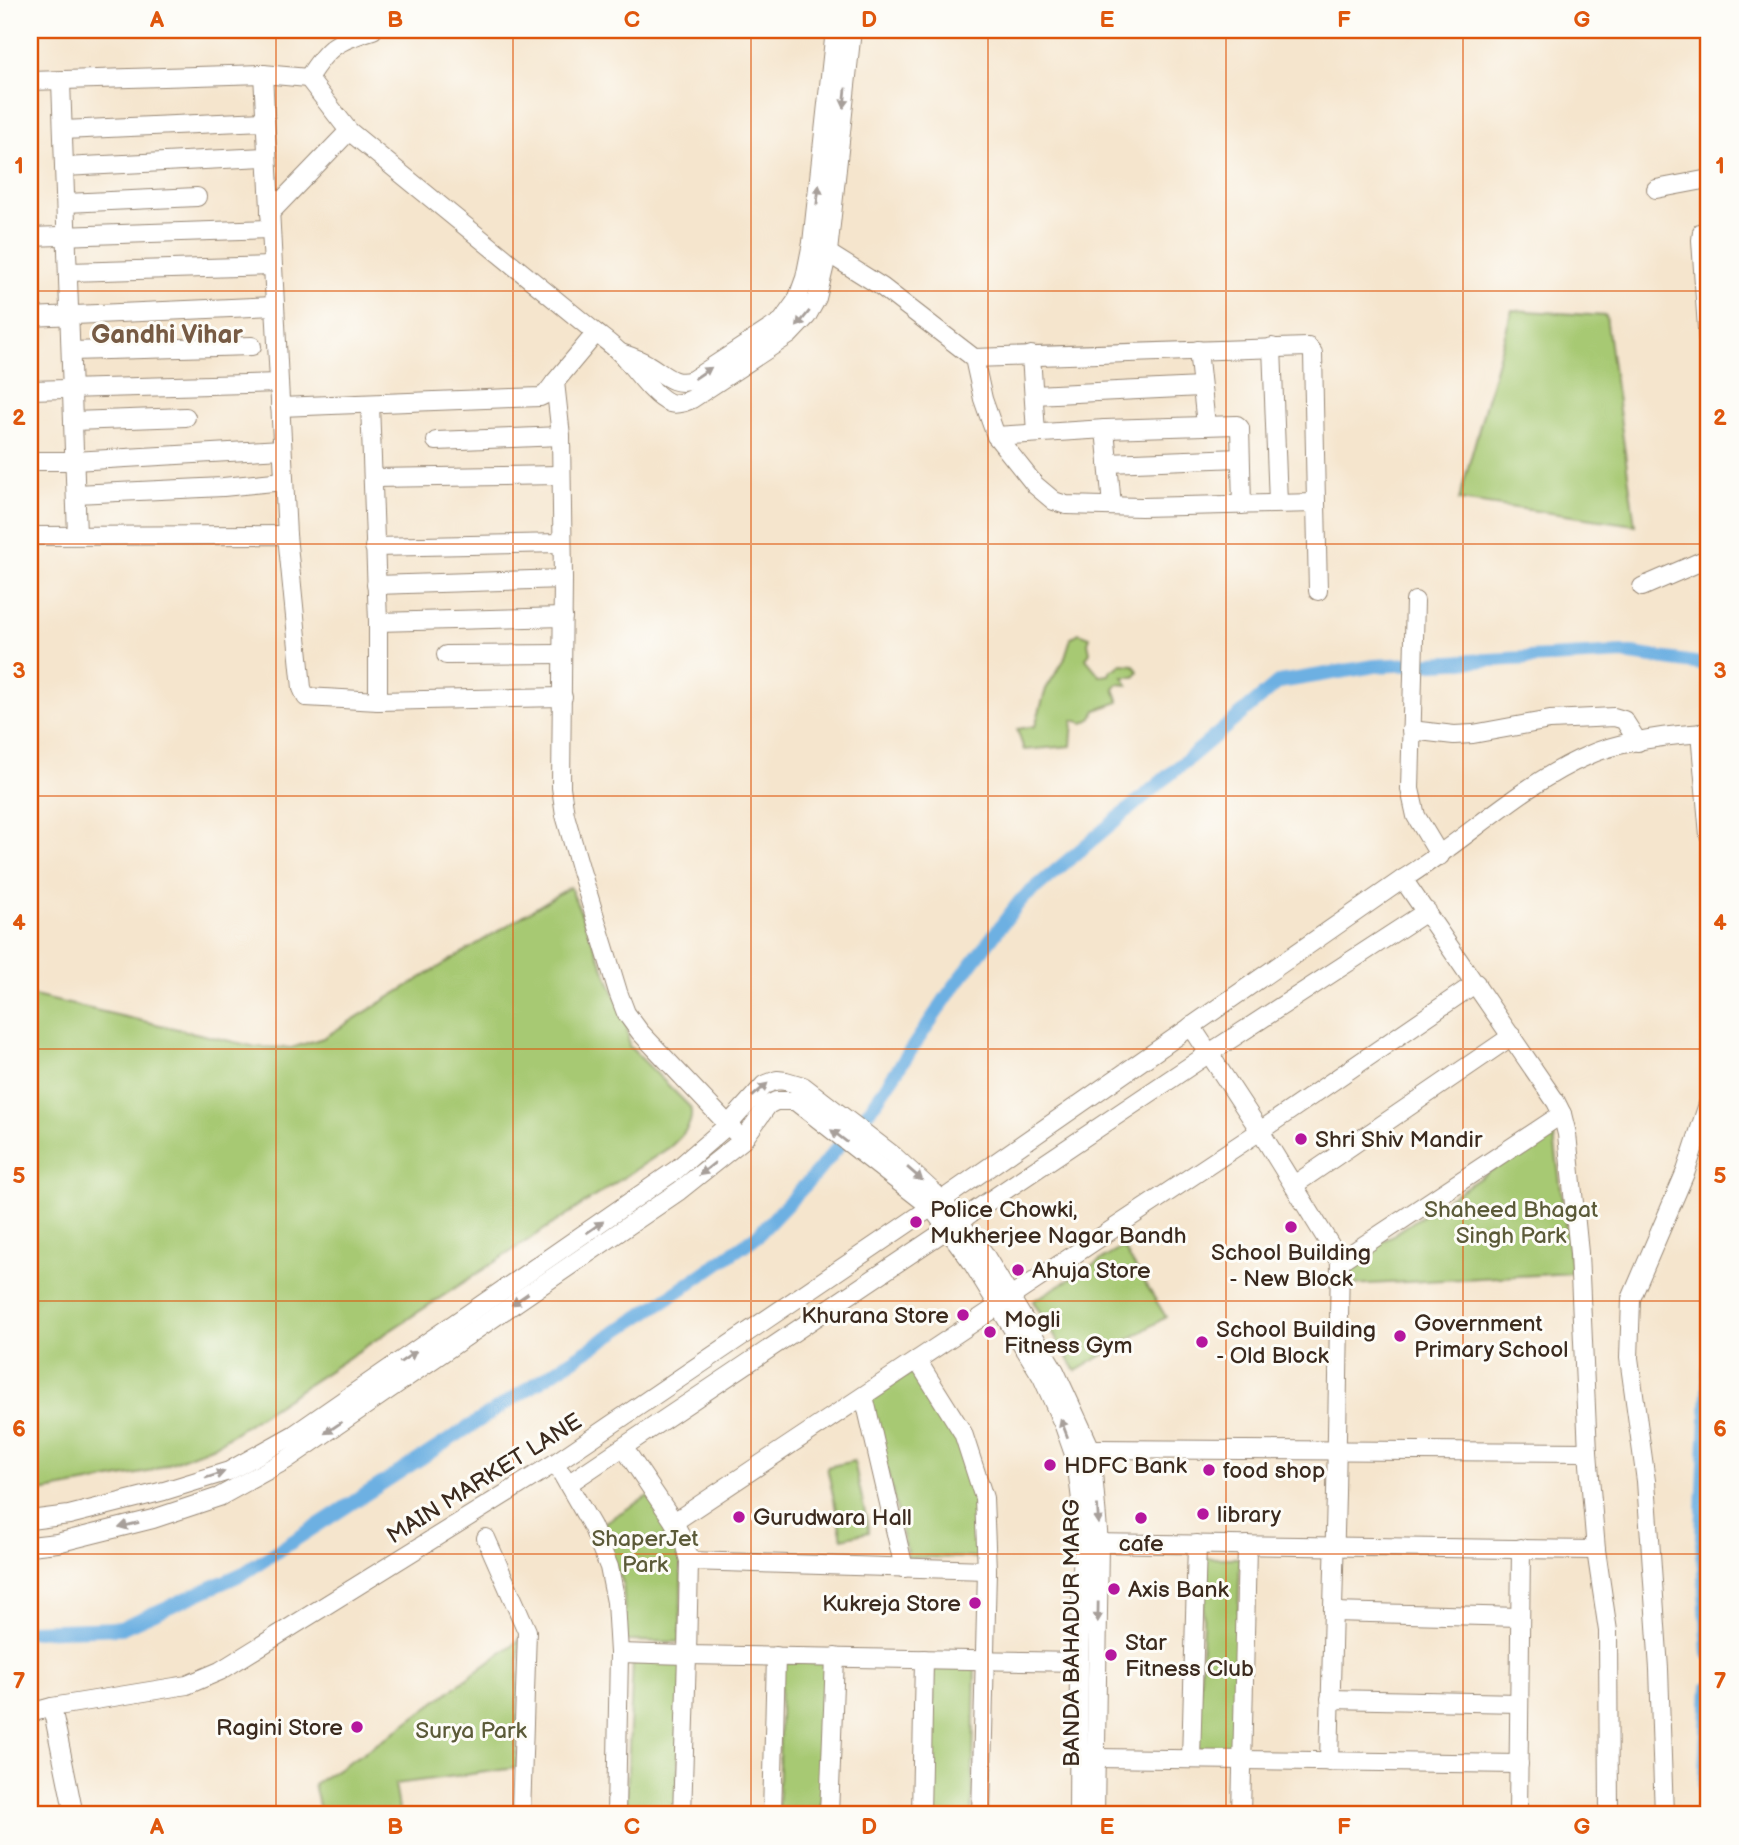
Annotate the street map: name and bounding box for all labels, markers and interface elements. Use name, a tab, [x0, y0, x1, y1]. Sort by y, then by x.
text: A	[149, 6, 165, 34]
text: B	[387, 6, 403, 34]
text: C	[624, 6, 640, 34]
text: D	[861, 6, 877, 34]
text: E	[1100, 6, 1115, 34]
text: F	[1337, 6, 1351, 34]
text: G	[1574, 6, 1591, 34]
one-way arrow	[839, 87, 850, 109]
text: 1	[14, 152, 24, 180]
text: 1	[1715, 152, 1725, 180]
one-way arrow	[812, 184, 823, 206]
one-way arrow	[796, 309, 811, 327]
district label: Gandhi Vihar	[91, 320, 243, 351]
one-way arrow	[694, 366, 712, 380]
text: 2	[12, 404, 26, 432]
text: 2	[1713, 404, 1727, 432]
text: 3	[12, 657, 26, 685]
text: 3	[1713, 657, 1727, 685]
text: 4	[12, 909, 26, 937]
text: 4	[1713, 909, 1727, 937]
one-way arrow	[751, 1082, 769, 1098]
place label: Shri Shiv Mandir	[1315, 1126, 1483, 1154]
one-way arrow	[830, 1129, 849, 1143]
marker: Shri Shiv Mandir	[1293, 1131, 1309, 1147]
one-way arrow	[698, 1161, 715, 1176]
text: 5	[12, 1162, 26, 1190]
text: 5	[1713, 1162, 1727, 1190]
one-way arrow	[906, 1166, 923, 1181]
place label: Police Chowki, Mukherjee Nagar Bandh	[930, 1196, 1186, 1250]
park label: Shaheed Bhagat Singh Park	[1424, 1196, 1598, 1250]
marker: Police Chowki, Mukherjee Nagar Bandh	[908, 1214, 924, 1230]
marker: School Building - New Block	[1283, 1219, 1299, 1235]
one-way arrow	[586, 1220, 604, 1234]
place label: School Building - New Block	[1211, 1239, 1371, 1293]
place label: Ahuja Store	[1032, 1257, 1151, 1285]
marker: Ahuja Store	[1010, 1262, 1026, 1278]
one-way arrow	[511, 1292, 529, 1306]
place label: Khurana Store	[801, 1302, 949, 1330]
place label: Mogli Fitness Gym	[1004, 1306, 1132, 1360]
marker: Khurana Store	[955, 1307, 971, 1323]
place label: Government Primary School	[1414, 1310, 1568, 1364]
place label: School Building - Old Block	[1216, 1316, 1376, 1370]
marker: Mogli Fitness Gym	[982, 1324, 998, 1340]
marker: Government Primary School	[1392, 1328, 1408, 1344]
marker: School Building - Old Block	[1194, 1334, 1210, 1350]
one-way arrow	[399, 1350, 417, 1364]
street label: MAIN MARKET LANE	[382, 1407, 587, 1550]
text: 6	[12, 1415, 26, 1443]
text: 6	[1713, 1415, 1727, 1443]
one-way arrow	[1059, 1418, 1070, 1439]
one-way arrow	[324, 1421, 342, 1435]
place label: HDFC Bank	[1064, 1452, 1188, 1480]
marker: HDFC Bank	[1042, 1457, 1058, 1473]
place label: food shop	[1223, 1457, 1325, 1485]
marker: food shop	[1201, 1462, 1217, 1478]
one-way arrow	[204, 1469, 225, 1480]
street label: BANDA BAHADUR MARG	[1058, 1499, 1086, 1767]
place label: library	[1217, 1501, 1282, 1529]
place label: Gurudwara Hall	[753, 1504, 912, 1532]
one-way arrow	[1093, 1505, 1104, 1527]
marker: library	[1195, 1506, 1211, 1522]
marker: Gurudwara Hall	[731, 1509, 747, 1525]
marker: cafe	[1133, 1510, 1149, 1526]
one-way arrow	[118, 1520, 140, 1531]
park label: ShaperJet Park	[591, 1525, 699, 1579]
place label: cafe	[1118, 1530, 1164, 1558]
place label: Axis Bank	[1128, 1576, 1230, 1604]
marker: Axis Bank	[1106, 1581, 1122, 1597]
place label: Kukreja Store	[822, 1590, 961, 1618]
marker: Kukreja Store	[967, 1595, 983, 1611]
one-way arrow	[1092, 1601, 1103, 1623]
place label: Star Fitness Club	[1125, 1629, 1254, 1683]
marker: Star Fitness Club	[1103, 1647, 1119, 1663]
text: 7	[13, 1667, 26, 1695]
text: 7	[1714, 1667, 1727, 1695]
place label: Ragini Store	[216, 1714, 343, 1742]
park label: Surya Park	[415, 1717, 527, 1745]
marker: Ragini Store	[349, 1719, 365, 1735]
text: A	[149, 1813, 165, 1841]
text: B	[387, 1813, 403, 1841]
text: C	[624, 1813, 640, 1841]
text: D	[861, 1813, 877, 1841]
text: E	[1100, 1813, 1115, 1841]
text: F	[1337, 1813, 1351, 1841]
text: G	[1574, 1813, 1591, 1841]

